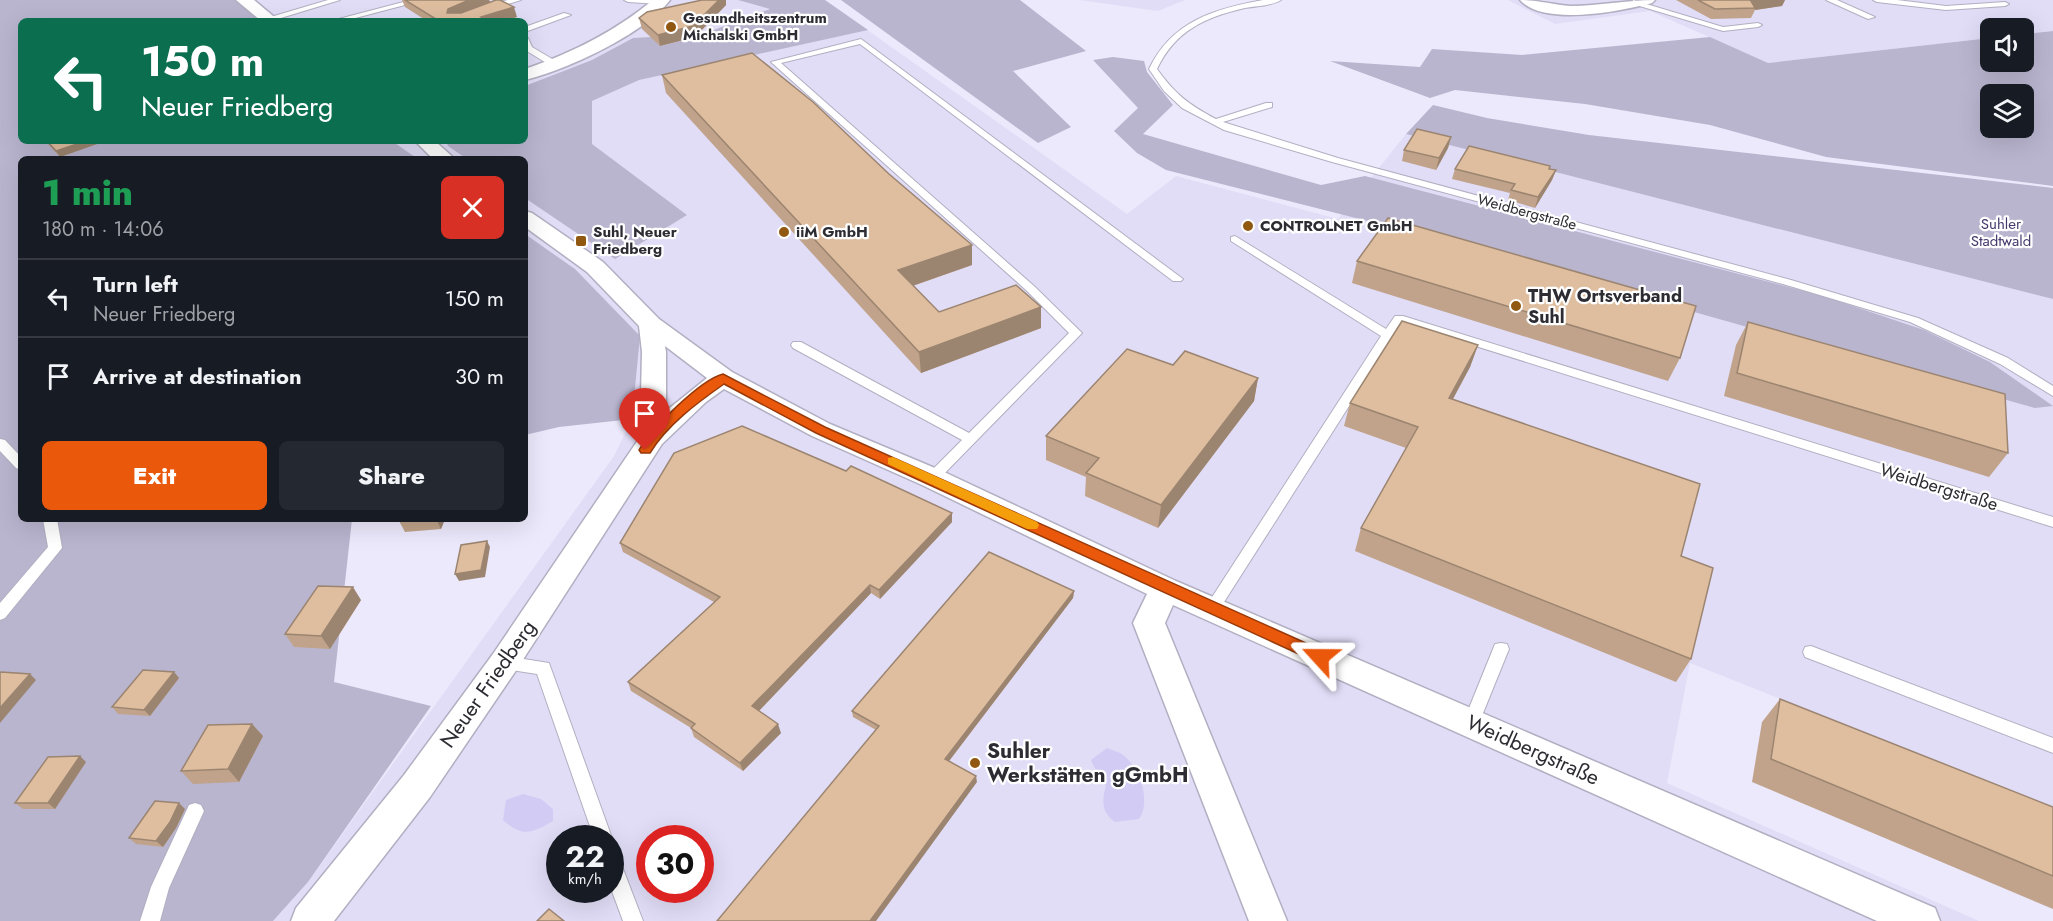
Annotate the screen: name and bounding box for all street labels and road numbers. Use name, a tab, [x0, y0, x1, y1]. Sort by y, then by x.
street label: Weidbergstraße	[1475, 188, 1579, 236]
street label: Weidbergstraße	[1877, 457, 2001, 517]
street label: Neuer Friedberg	[433, 614, 543, 754]
street label: Weidbergstraße	[1462, 707, 1604, 793]

